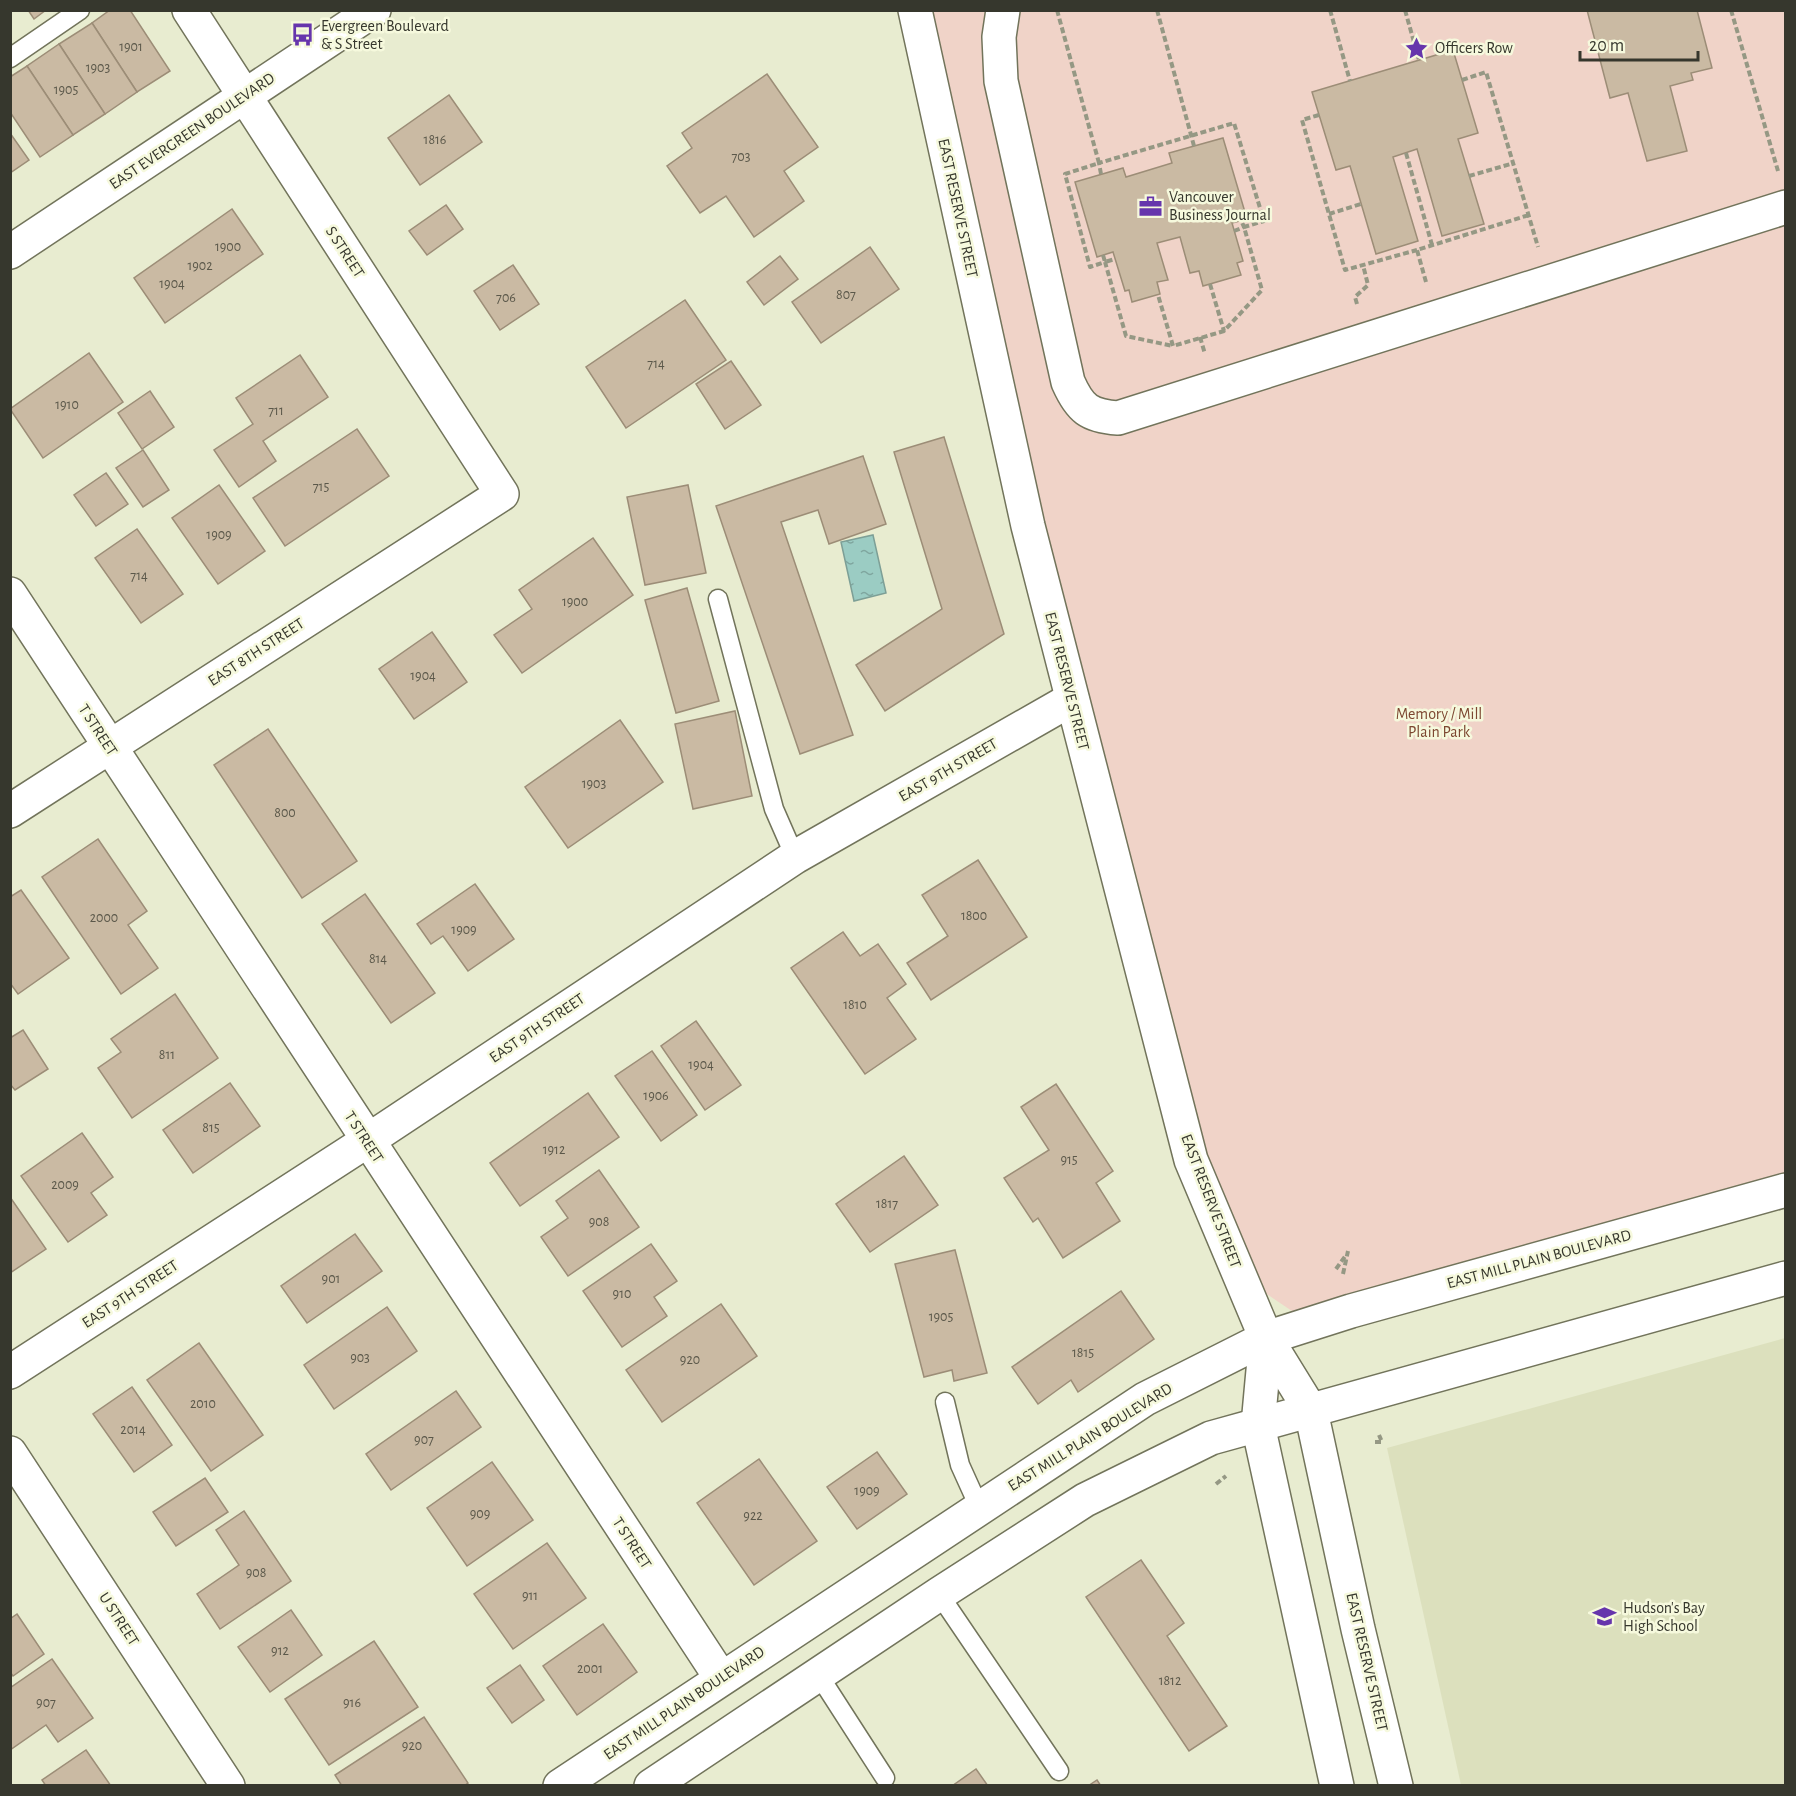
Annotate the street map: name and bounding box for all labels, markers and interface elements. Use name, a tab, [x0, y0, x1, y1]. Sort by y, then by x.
place label: Evergreen Boulevard & S Street	[321, 18, 449, 52]
bus stop icon: Evergreen Boulevard & S Street	[290, 22, 316, 48]
scale bar	[1580, 24, 1698, 62]
place icon: Officers Row	[1404, 35, 1430, 61]
text: 20 m	[1589, 37, 1624, 55]
house number: 1901	[119, 40, 143, 54]
place label: Officers Row	[1435, 40, 1513, 56]
house number: 1903	[86, 61, 111, 75]
street label: EAST EVERGREEN BOULEVARD	[106, 70, 278, 192]
house number: 1905	[54, 83, 78, 97]
house number: 1816	[424, 133, 446, 147]
street label: EAST RESERVE STREET	[935, 137, 981, 279]
house number: 703	[732, 150, 751, 164]
place label: Vancouver Business Journal	[1169, 189, 1271, 223]
office icon: Vancouver Business Journal	[1138, 193, 1164, 219]
street label: S STREET	[323, 224, 367, 281]
house number: 1900	[215, 240, 241, 254]
house number: 1902	[187, 259, 213, 273]
house number: 1904	[159, 277, 185, 291]
house number: 807	[836, 288, 856, 302]
house number: 706	[496, 291, 516, 305]
house number: 714	[647, 357, 665, 371]
house number: 1910	[55, 398, 79, 412]
house number: 711	[268, 404, 284, 418]
house number: 715	[313, 480, 329, 494]
house number: 1909	[206, 528, 232, 542]
house number: 714	[130, 569, 148, 583]
house number: 1900	[562, 595, 588, 609]
street label: EAST RESERVE STREET	[1042, 610, 1092, 752]
street label: EAST 8TH STREET	[205, 615, 307, 689]
house number: 1904	[410, 669, 436, 683]
street label: T STREET	[76, 701, 121, 759]
park label: Memory / Mill Plain Park	[1396, 706, 1482, 740]
street label: EAST 9TH STREET	[896, 735, 1000, 805]
house number: 1903	[582, 777, 607, 791]
house number: 800	[274, 806, 296, 820]
house number: 1800	[961, 909, 987, 923]
house number: 2000	[90, 911, 118, 925]
house number: 1909	[451, 923, 477, 937]
house number: 814	[369, 952, 387, 966]
street label: EAST 9TH STREET	[487, 990, 588, 1066]
house number: 1810	[843, 998, 867, 1012]
house number: 811	[159, 1048, 175, 1062]
house number: 1904	[688, 1058, 714, 1072]
house number: 1906	[643, 1089, 669, 1103]
street label: T STREET	[342, 1108, 387, 1166]
house number: 815	[202, 1121, 220, 1135]
street label: EAST RESERVE STREET	[1178, 1132, 1244, 1270]
house number: 1912	[543, 1143, 565, 1157]
house number: 915	[1060, 1153, 1078, 1167]
house number: 2009	[51, 1178, 79, 1192]
house number: 1817	[876, 1197, 898, 1211]
house number: 908	[589, 1215, 609, 1229]
street label: EAST MILL PLAIN BOULEVARD	[1445, 1227, 1633, 1291]
street label: EAST 9TH STREET	[79, 1257, 181, 1331]
house number: 901	[322, 1272, 340, 1286]
house number: 910	[613, 1287, 631, 1301]
house number: 1905	[929, 1310, 953, 1324]
house number: 1815	[1072, 1346, 1094, 1360]
house number: 903	[350, 1351, 370, 1365]
house number: 920	[680, 1353, 700, 1367]
street label: EAST MILL PLAIN BOULEVARD	[1005, 1380, 1175, 1494]
house number: 2010	[190, 1397, 216, 1411]
house number: 2014	[120, 1423, 146, 1437]
house number: 907	[414, 1433, 434, 1447]
house number: 1909	[854, 1484, 880, 1498]
house number: 909	[470, 1507, 490, 1521]
house number: 922	[743, 1509, 763, 1523]
street label: T STREET	[610, 1514, 655, 1572]
house number: 908	[246, 1566, 266, 1580]
house number: 911	[522, 1589, 538, 1603]
street label: U STREET	[96, 1590, 142, 1649]
street label: EAST RESERVE STREET	[1343, 1591, 1391, 1733]
place label: Hudson's Bay High School	[1623, 1600, 1705, 1634]
school or university icon: Hudson's Bay High School	[1592, 1604, 1618, 1630]
street label: EAST MILL PLAIN BOULEVARD	[601, 1643, 767, 1763]
house number: 912	[271, 1644, 289, 1658]
house number: 2001	[577, 1662, 603, 1676]
house number: 1812	[1159, 1674, 1181, 1688]
house number: 907	[36, 1696, 56, 1710]
house number: 916	[343, 1696, 361, 1710]
house number: 920	[402, 1739, 422, 1753]

